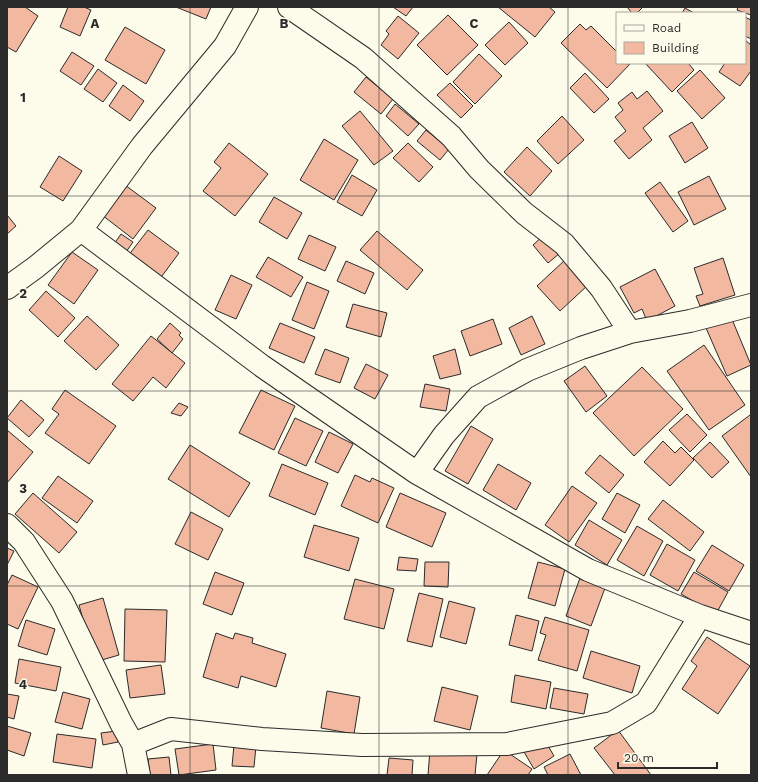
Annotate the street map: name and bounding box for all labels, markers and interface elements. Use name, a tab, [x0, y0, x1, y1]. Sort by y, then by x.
legend	[616, 12, 746, 64]
text: A	[91, 16, 100, 31]
text: B	[280, 16, 289, 31]
text: C	[470, 16, 479, 31]
text: Road	[652, 21, 681, 35]
text: Building	[652, 41, 699, 55]
text: 1	[20, 90, 26, 105]
text: 2	[19, 286, 27, 301]
text: 3	[19, 481, 27, 496]
text: 4	[19, 677, 28, 692]
scale bar	[618, 744, 717, 770]
text: 20 m	[624, 751, 654, 765]

